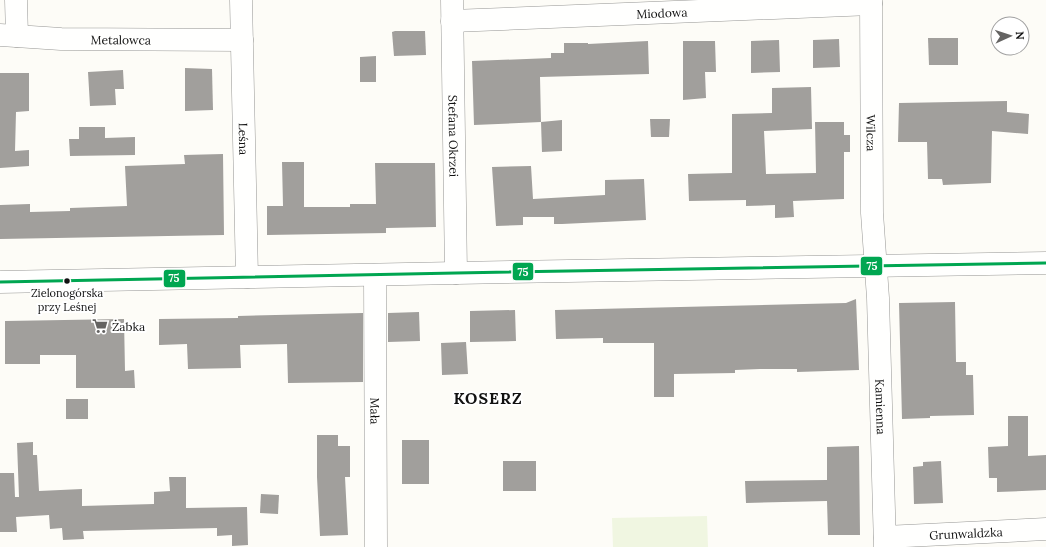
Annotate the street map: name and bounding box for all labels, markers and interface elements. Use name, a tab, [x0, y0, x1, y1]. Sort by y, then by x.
street label: Miodowa	[636, 4, 688, 21]
north arrow	[990, 16, 1030, 56]
text: N	[1013, 31, 1027, 41]
street label: Metalowca	[91, 32, 151, 47]
street label: Stefana Okrzei	[446, 95, 462, 177]
street label: Wilcza	[864, 114, 879, 152]
street label: Leśna	[236, 123, 252, 155]
line badge: 75	[860, 256, 883, 276]
text: 75	[866, 259, 878, 273]
line badge: 75	[512, 262, 534, 281]
text: 75	[517, 265, 529, 279]
line badge: 75	[163, 269, 186, 288]
text: 75	[168, 271, 180, 285]
marker: Zielonogórska przy Leśnej	[62, 276, 72, 286]
place label: Zielonogórska przy Leśnej	[31, 286, 103, 314]
supermarket icon: Żabka	[91, 317, 109, 335]
place label: Żabka	[112, 319, 145, 334]
street label: Kamienna	[873, 379, 889, 435]
district label: KOSERZ	[453, 388, 523, 408]
street label: Mała	[368, 397, 383, 425]
street label: Grunwaldzka	[929, 524, 1003, 542]

